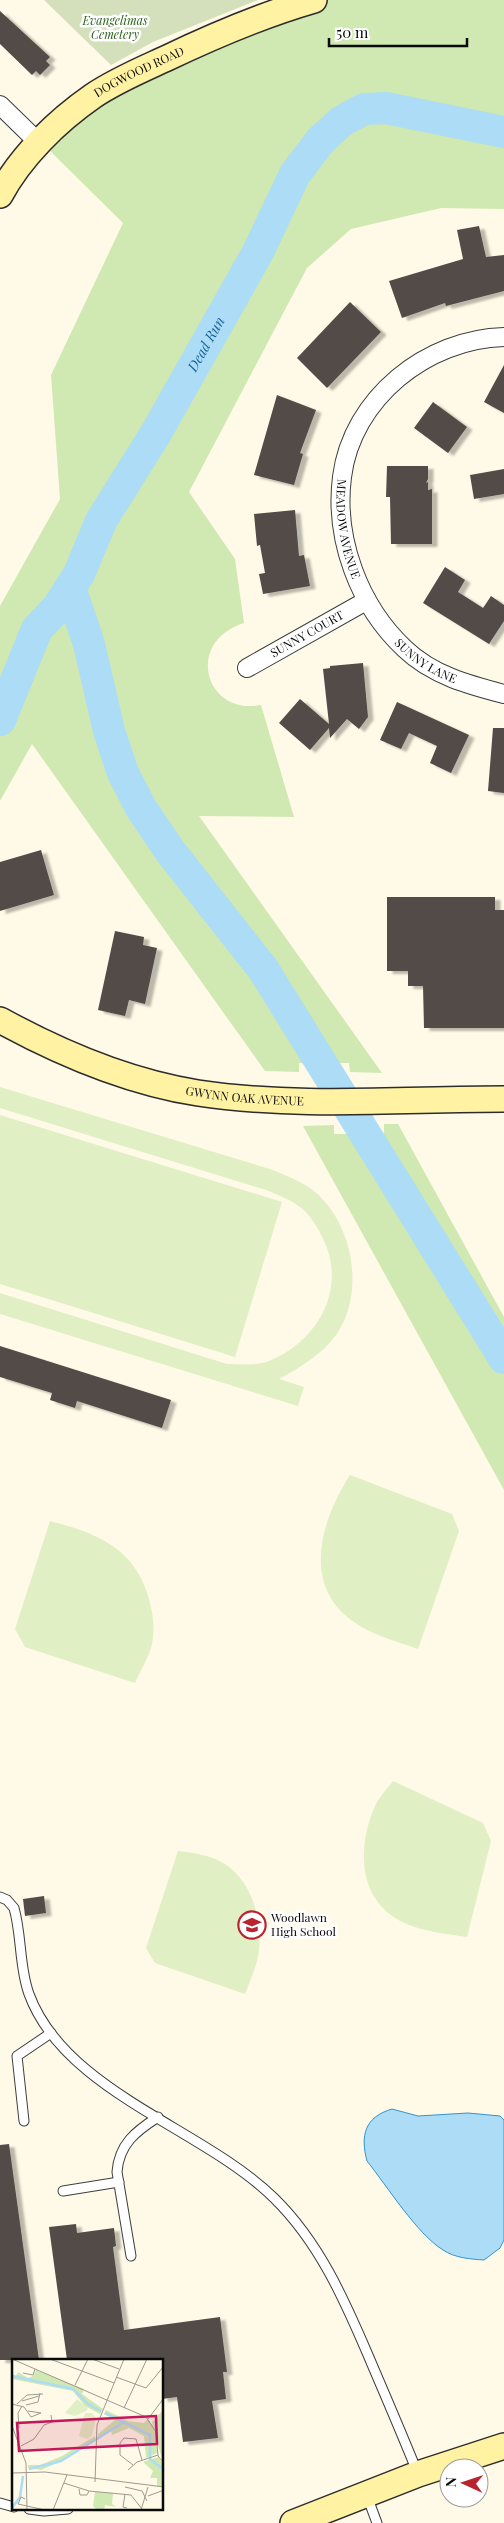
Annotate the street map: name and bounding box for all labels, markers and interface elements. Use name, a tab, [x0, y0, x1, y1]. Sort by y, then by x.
park label: Evangelimas Cemetery	[82, 12, 148, 42]
scale bar	[329, 15, 466, 47]
text: 50 m	[336, 22, 369, 42]
street label: DOGWOOD ROAD	[90, 42, 187, 100]
water label: Dead Run	[182, 313, 229, 376]
street label: MEADOW AVENUE	[334, 479, 365, 581]
street label: SUNNY COURT	[267, 606, 347, 660]
street label: SUNNY LANE	[392, 634, 459, 686]
street label: GWYNN OAK AVENUE	[185, 1082, 304, 1108]
place label: Woodlawn High School	[270, 1909, 336, 1939]
school or university icon: Woodlawn High School	[237, 1910, 267, 1940]
inset map	[12, 2359, 164, 2510]
north arrow	[439, 2458, 489, 2508]
text: N	[441, 2477, 460, 2488]

